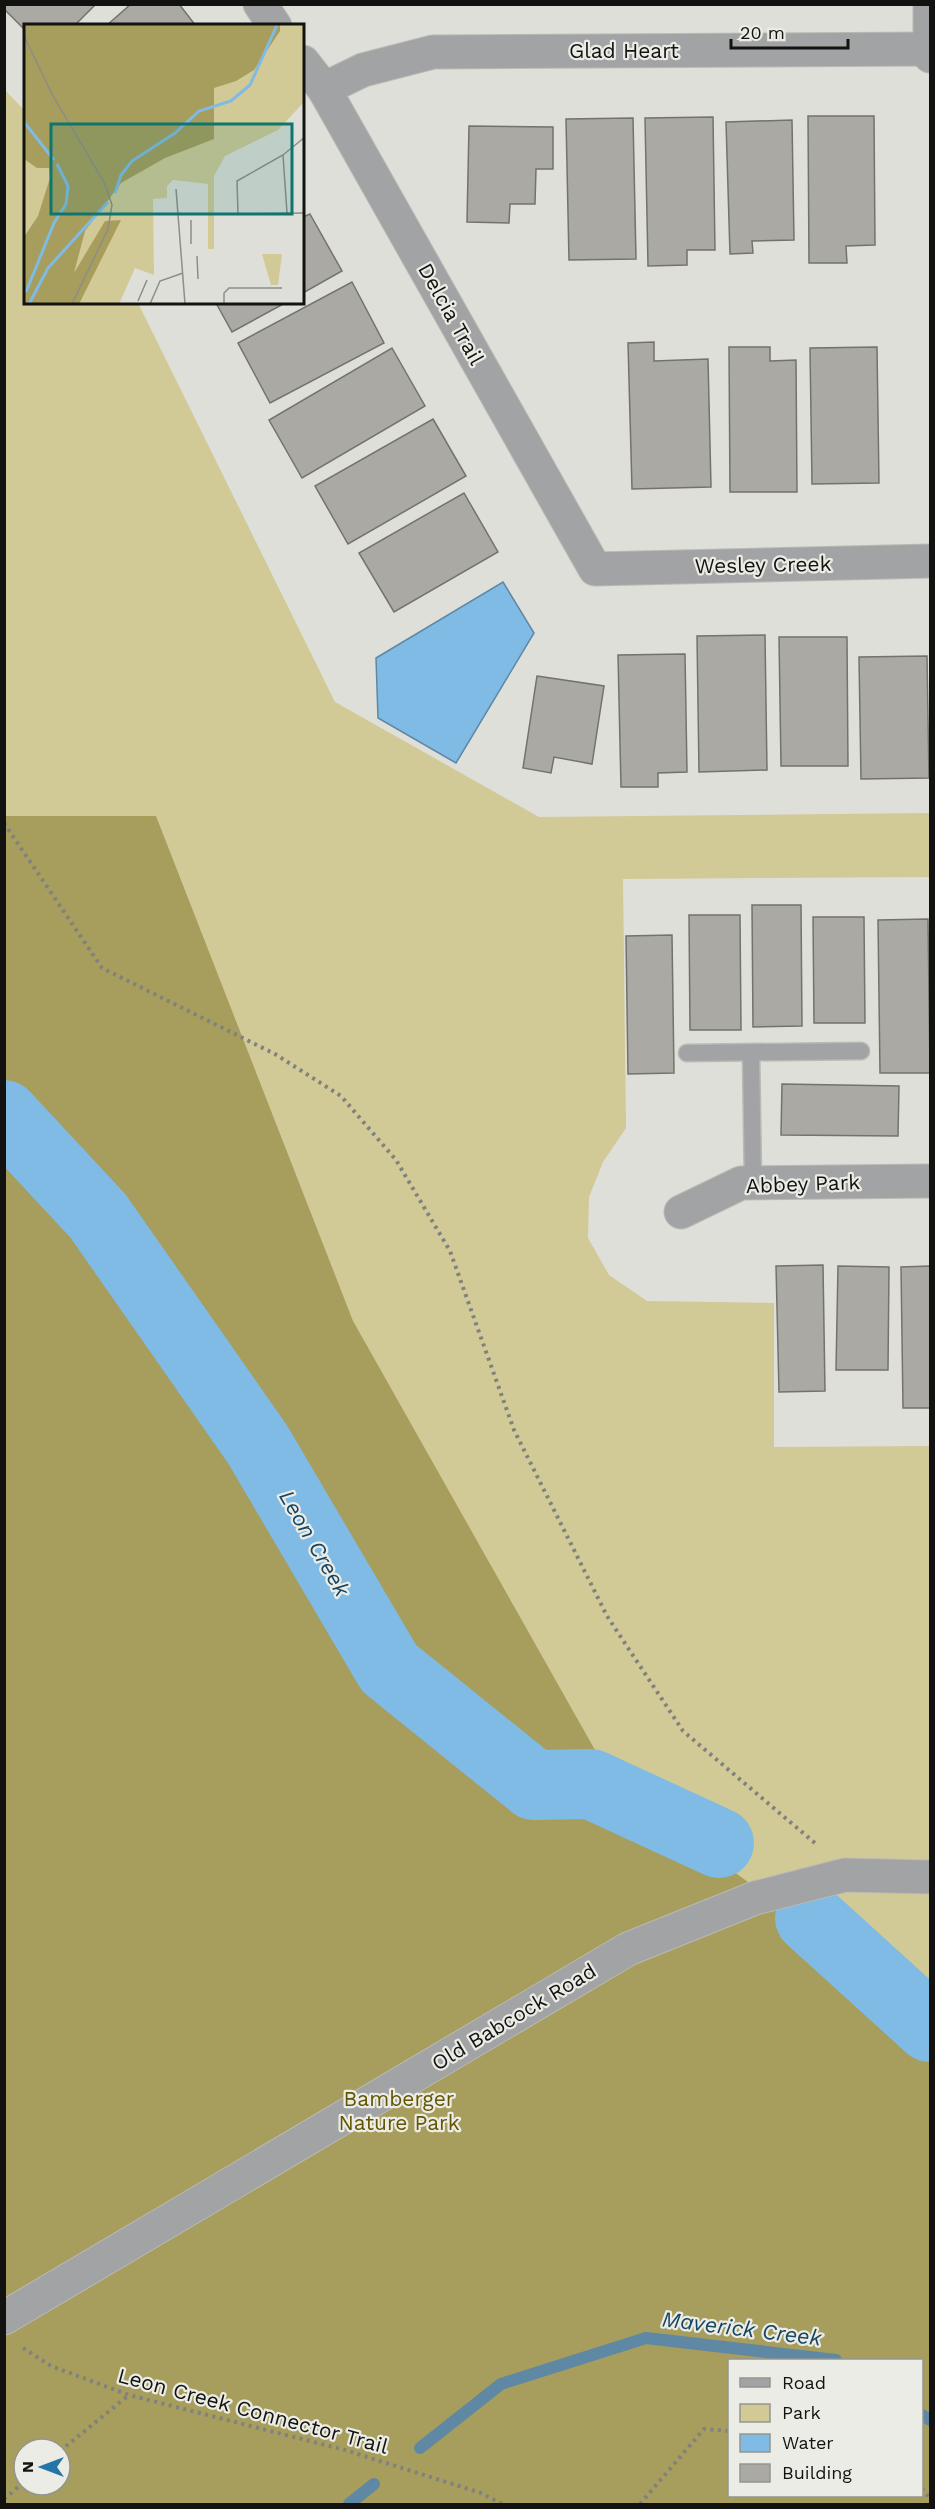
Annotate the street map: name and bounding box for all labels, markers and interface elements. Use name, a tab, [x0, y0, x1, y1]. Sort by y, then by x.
scale bar	[731, 12, 848, 50]
text: 20 m	[740, 22, 785, 43]
inset map	[24, 24, 304, 304]
street label: Glad Heart	[569, 38, 679, 63]
street label: Delcia Trail	[413, 259, 490, 369]
street label: Wesley Creek	[694, 551, 832, 578]
street label: Abbey Park	[745, 1169, 861, 1198]
water label: Leon Creek	[274, 1486, 356, 1602]
street label: Old Babcock Road	[427, 1958, 600, 2075]
park label: Bamberger Nature Park	[338, 2086, 460, 2135]
water label: Maverick Creek	[661, 2306, 824, 2351]
legend	[728, 2359, 923, 2497]
street label: Leon Creek Connector Trail	[115, 2362, 392, 2459]
text: Road	[782, 2372, 826, 2393]
text: Park	[782, 2402, 821, 2423]
text: Water	[782, 2432, 834, 2453]
north arrow	[12, 2437, 72, 2497]
text: N	[18, 2461, 37, 2473]
text: Building	[782, 2462, 852, 2483]

